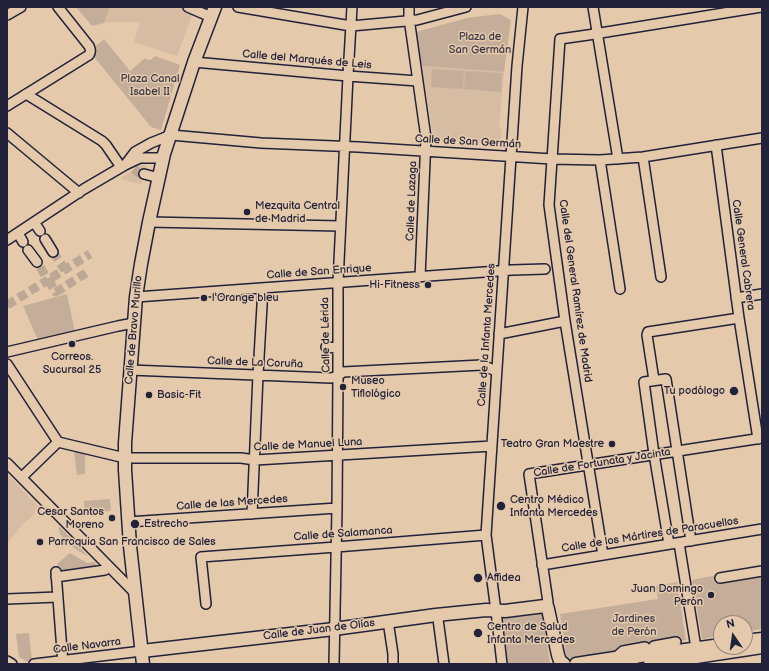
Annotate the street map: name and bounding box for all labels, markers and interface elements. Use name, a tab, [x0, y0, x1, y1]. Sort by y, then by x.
park label: Plaza de San Germán	[449, 30, 511, 56]
street label: Calle del Marqués de Leis	[242, 48, 372, 72]
park label: Plaza Canal Isabel II	[121, 72, 179, 98]
street label: Calle de San Germán	[414, 133, 522, 151]
street label: Calle de Lazaga	[404, 161, 420, 241]
place label: Mezquita Central de Madrid	[255, 199, 340, 225]
street label: Calle del General Ramírez de Madrid	[556, 199, 594, 383]
street label: Calle General Cabrera	[729, 199, 757, 311]
marker: Mezquita Central de Madrid	[242, 207, 252, 217]
street label: Calle de San Enrique	[266, 262, 372, 282]
street label: Calle de la Infanta Mercedes	[475, 263, 499, 407]
street label: Calle de Bravo Murillo	[123, 275, 145, 385]
place label: Hi-Fitness	[369, 278, 420, 292]
marker: Hi-Fitness	[423, 280, 433, 290]
place label: l'Orange bleu	[212, 291, 279, 305]
marker: l'Orange bleu	[199, 293, 209, 303]
street label: Calle de Lérida	[319, 297, 333, 373]
marker: Correos. Sucursal 25	[67, 339, 77, 349]
place label: Correos. Sucursal 25	[43, 350, 101, 376]
street label: Calle de La Coruña	[207, 355, 303, 371]
place label: Museo Tiflológico	[351, 374, 401, 400]
marker: Museo Tiflológico	[338, 382, 348, 392]
place label: Tu podólogo	[664, 384, 725, 398]
marker: Tu podólogo	[728, 385, 740, 397]
place label: Basic-Fit	[157, 388, 201, 402]
marker: Basic-Fit	[144, 390, 154, 400]
street label: Calle de Manuel Luna	[253, 436, 363, 454]
place label: Teatro Gran Maestre	[501, 437, 604, 451]
marker: Teatro Gran Maestre	[607, 439, 617, 449]
street label: Calle de Fortunata y Jacinta	[533, 446, 671, 480]
street label: Calle de las Mercedes	[176, 493, 288, 513]
place label: Centro Médico Infanta Mercedes	[510, 493, 598, 519]
marker: Centro Médico Infanta Mercedes	[495, 500, 507, 512]
place label: Cesar Santos Moreno	[37, 505, 104, 531]
marker: Cesar Santos Moreno	[107, 513, 117, 523]
street label: Calle de los Mártires de Paracuellos	[560, 514, 740, 556]
place label: Estrecho	[144, 517, 189, 531]
marker: Estrecho	[129, 518, 141, 530]
street label: Calle de Salamanca	[293, 524, 393, 544]
place label: Parroquia San Francisco de Sales	[48, 535, 216, 549]
marker: Parroquia San Francisco de Sales	[35, 537, 45, 547]
place label: Affidea	[487, 571, 521, 585]
marker: Affidea	[472, 572, 484, 584]
place label: Juan Domingo Perón	[631, 582, 703, 608]
marker: Juan Domingo Perón	[706, 590, 716, 600]
park label: Jardines de Perón	[611, 612, 657, 638]
north arrow	[713, 615, 753, 655]
street label: Calle de Juan de Olías	[262, 617, 376, 643]
text: N	[725, 617, 736, 631]
place label: Centro de Salud Infanta Mercedes	[487, 620, 575, 646]
marker: Centro de Salud Infanta Mercedes	[472, 627, 484, 639]
street label: Calle Navarra	[52, 635, 122, 657]

